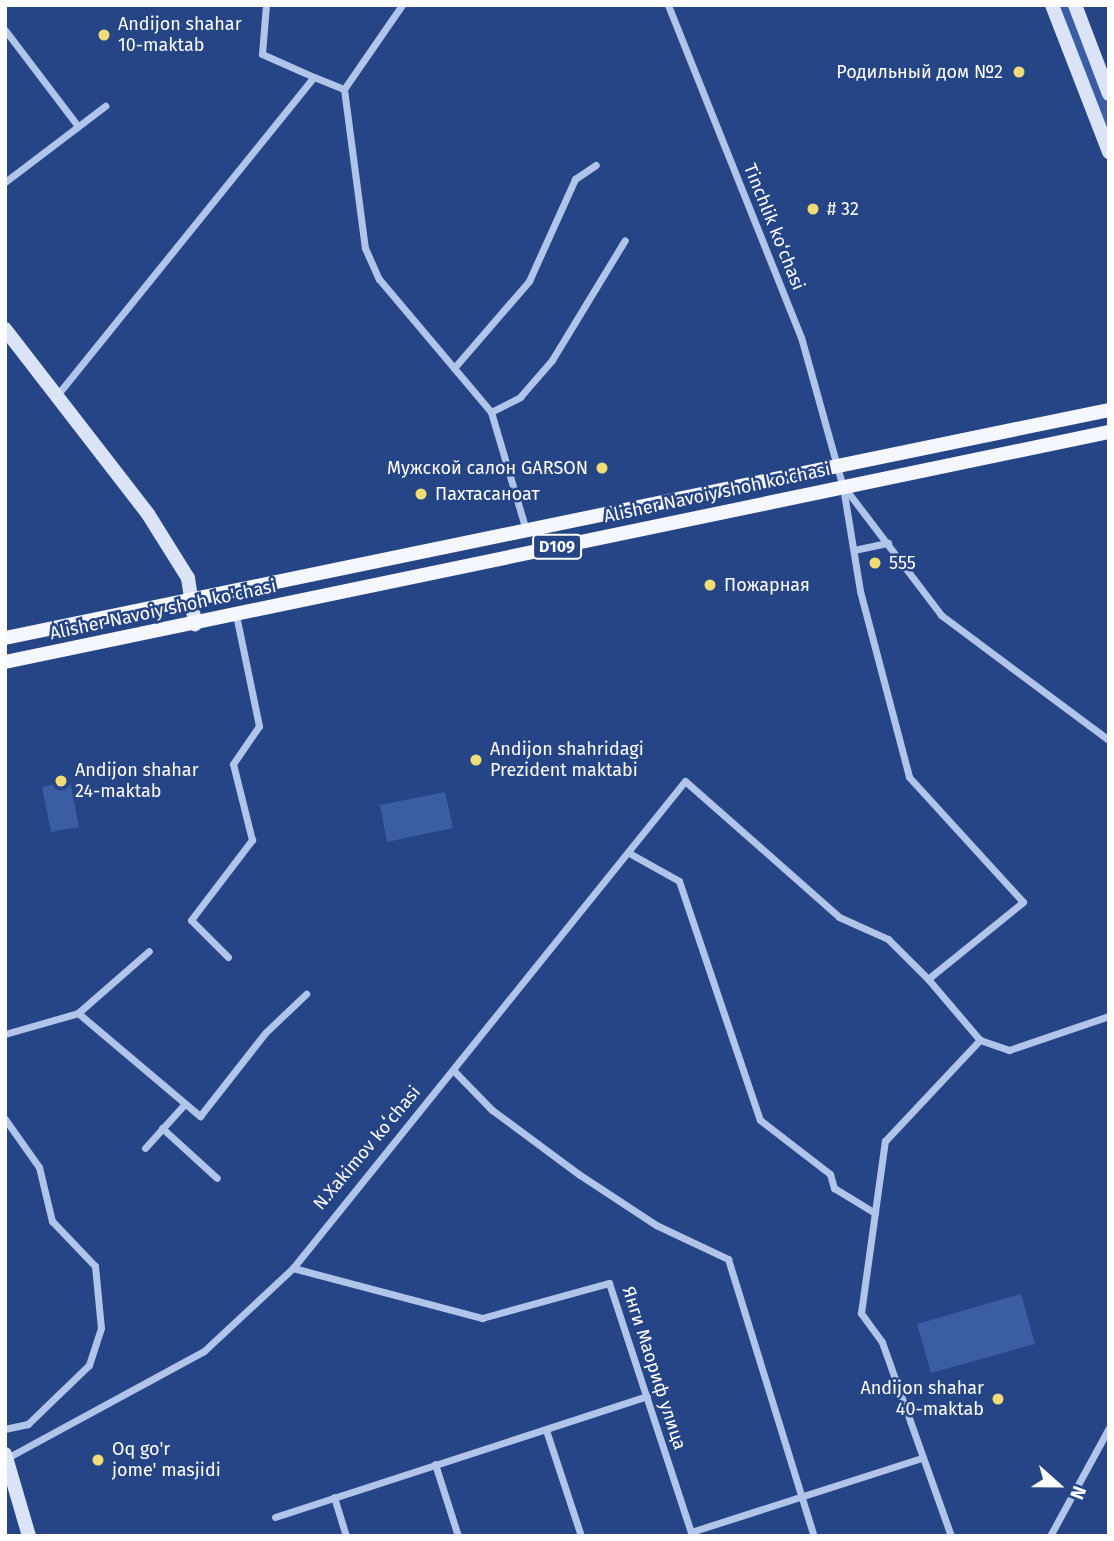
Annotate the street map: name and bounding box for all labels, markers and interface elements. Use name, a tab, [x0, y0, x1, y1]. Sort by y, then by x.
place label: Andijon shahar 10-maktab	[118, 14, 242, 56]
marker: Andijon shahar 10-maktab	[96, 27, 112, 43]
place label: Родильный дом №2	[836, 61, 1003, 83]
marker: Родильный дом №2	[1009, 62, 1029, 82]
street label: Tinchlik kо‘chasi	[739, 161, 809, 293]
place label: # 32	[827, 198, 859, 220]
marker: # 32	[805, 201, 821, 217]
place label: Мужской салон GARSON	[387, 457, 588, 479]
street label: Alisher Navoiy shoh ko'chasi	[602, 458, 832, 528]
marker: Мужской салон GARSON	[594, 460, 610, 476]
place label: Пахтасаноат	[435, 483, 540, 505]
marker: Пахтасаноат	[413, 486, 429, 502]
road number: D109	[531, 534, 583, 560]
place label: 555	[889, 552, 916, 574]
marker: 555	[867, 555, 883, 571]
place label: Пожарная	[724, 574, 810, 596]
street label: Alisher Navoiy shoh ko'chasi	[48, 575, 278, 645]
marker: Пожарная	[702, 577, 718, 593]
place label: Andijon shahridagi Prezident maktabi	[490, 739, 644, 782]
marker: Andijon shahridagi Prezident maktabi	[468, 752, 484, 768]
place label: Andijon shahar 24-maktab	[75, 760, 199, 802]
marker: Andijon shahar 24-maktab	[53, 773, 69, 789]
street label: N.Xakimov koʻchasi	[309, 1082, 425, 1214]
street label: Янги Маориф улица	[617, 1284, 691, 1452]
place label: Andijon shahar 40-maktab	[860, 1378, 984, 1420]
marker: Andijon shahar 40-maktab	[990, 1391, 1006, 1407]
place label: Oq go'r jome' masjidi	[112, 1439, 221, 1482]
north arrow	[1023, 1450, 1093, 1520]
marker: Oq go'r jome' masjidi	[90, 1452, 106, 1468]
text: N	[1065, 1483, 1091, 1503]

